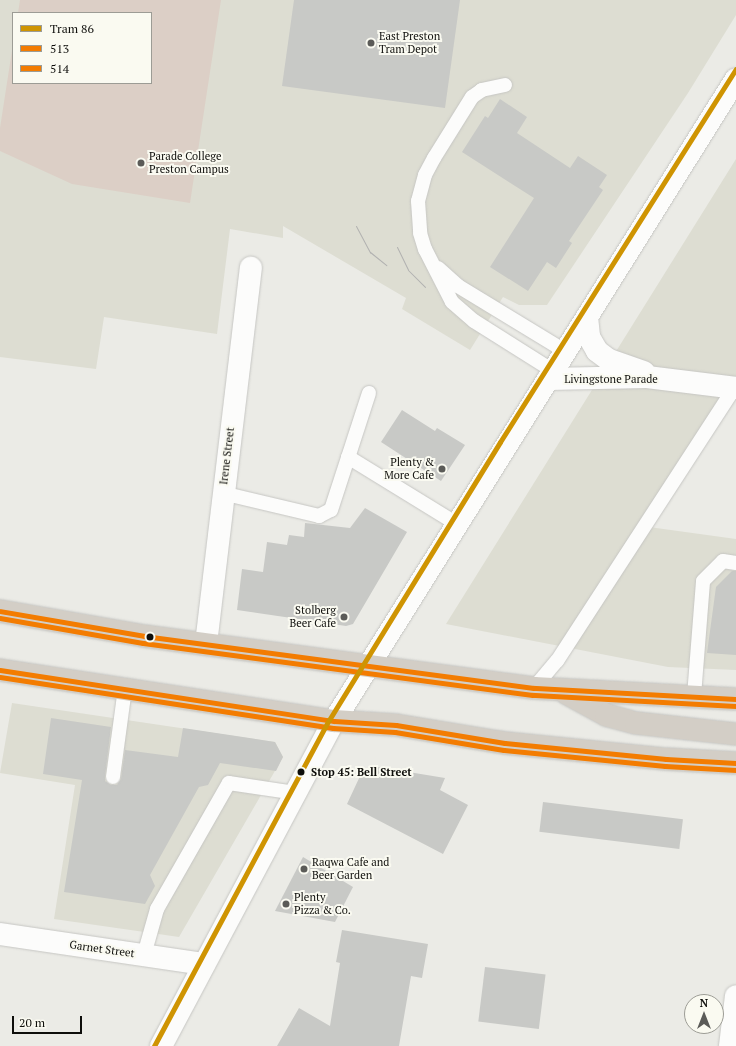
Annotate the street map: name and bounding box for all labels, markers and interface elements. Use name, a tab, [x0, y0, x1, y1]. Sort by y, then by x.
legend	[12, 12, 152, 84]
text: Tram 86	[50, 21, 94, 36]
place label: East Preston Tram Depot	[379, 30, 440, 56]
marker: East Preston Tram Depot	[366, 38, 376, 48]
text: 513	[50, 41, 69, 56]
text: 514	[50, 61, 69, 76]
place label: Parade College Preston Campus	[149, 150, 229, 176]
marker: Parade College Preston Campus	[136, 158, 146, 168]
street label: Livingstone Parade	[564, 372, 658, 386]
street label: Irene Street	[217, 427, 237, 485]
place label: Plenty & More Cafe	[384, 456, 434, 482]
marker: Plenty & More Cafe	[437, 464, 447, 474]
place label: Stolberg Beer Cafe	[290, 604, 336, 630]
marker: Stolberg Beer Cafe	[339, 612, 349, 622]
unlabelled marker	[145, 632, 155, 642]
marker: Stop 45: Bell Street	[294, 765, 308, 779]
place label: Stop 45: Bell Street	[311, 765, 412, 779]
place label: Raqwa Cafe and Beer Garden	[312, 856, 389, 882]
marker: Raqwa Cafe and Beer Garden	[299, 864, 309, 874]
place label: Plenty Pizza & Co.	[294, 891, 351, 917]
marker: Plenty Pizza & Co.	[281, 899, 291, 909]
street label: Garnet Street	[69, 938, 135, 960]
north arrow	[684, 994, 724, 1034]
text: N	[700, 996, 708, 1010]
scale bar	[14, 1008, 84, 1034]
text: 20 m	[19, 1015, 45, 1030]

